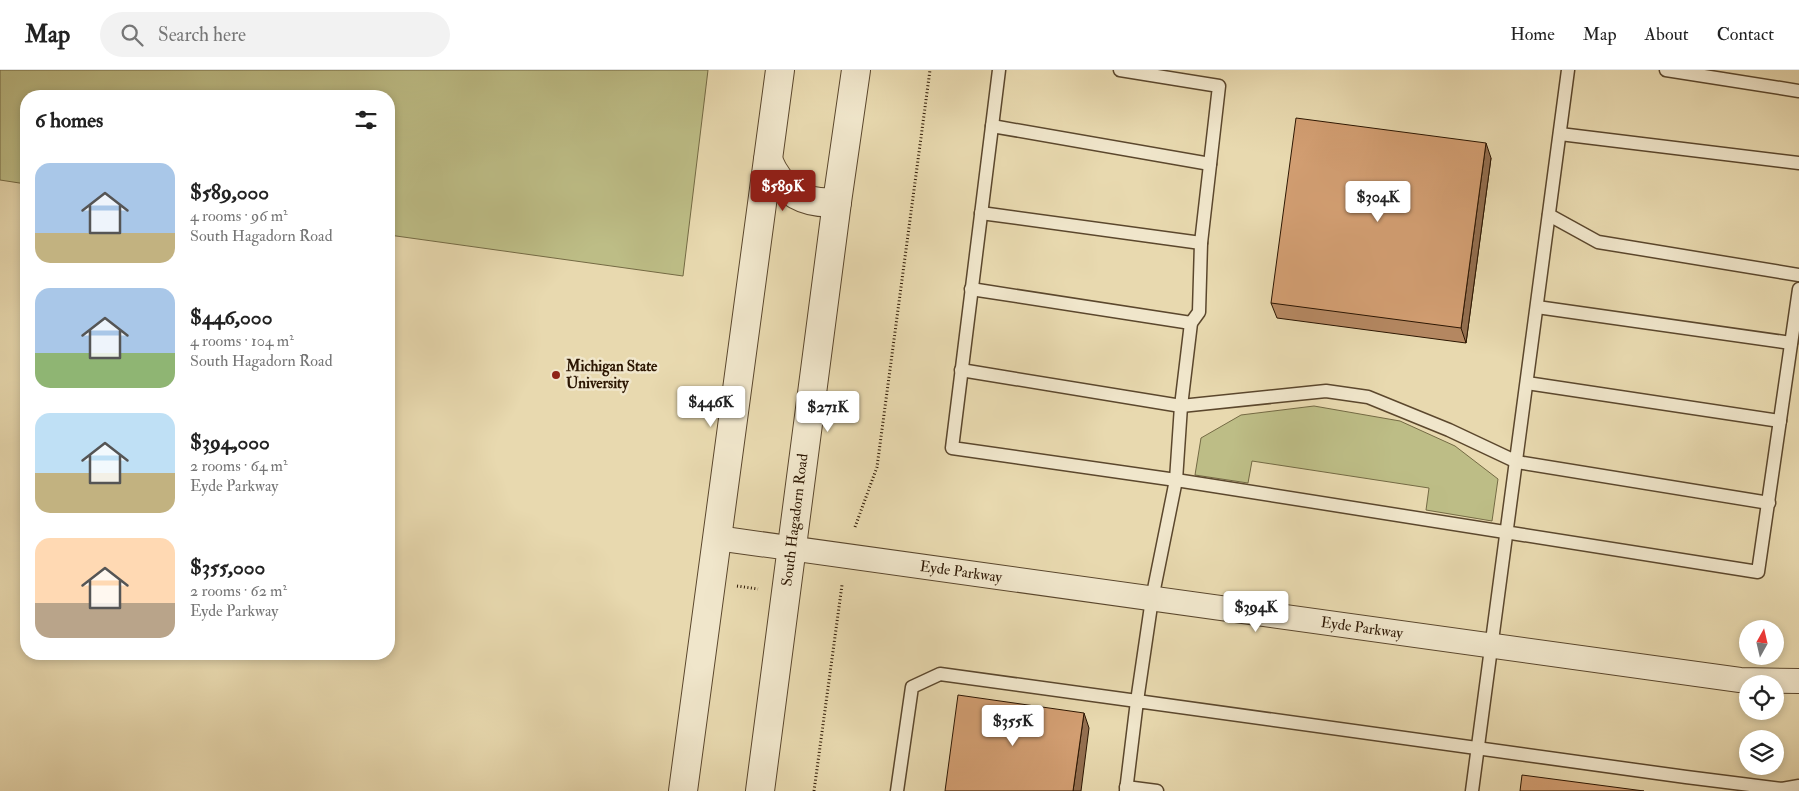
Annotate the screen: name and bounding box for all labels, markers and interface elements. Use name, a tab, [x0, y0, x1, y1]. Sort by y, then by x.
search box	[100, 12, 450, 57]
text: Map	[25, 19, 70, 50]
icon: search	[118, 21, 146, 49]
text: Search here	[158, 23, 246, 47]
text: Home	[1510, 23, 1555, 46]
text: Map	[1583, 23, 1617, 46]
text: About	[1645, 23, 1689, 46]
text: Contact	[1717, 23, 1774, 46]
icon: filters	[352, 106, 380, 134]
text: 6 homes	[35, 107, 103, 134]
pin: $589K	[748, 170, 818, 212]
text: $589K	[762, 176, 804, 196]
text: $589,000	[190, 179, 269, 206]
pin: $304K	[1343, 180, 1413, 223]
icon: home	[75, 183, 135, 243]
text: $304K	[1356, 187, 1400, 207]
text: 4 rooms · 96 m²	[190, 206, 288, 226]
text: South Hagadorn Road	[190, 226, 333, 246]
text: $446,000	[190, 304, 272, 331]
icon: home	[75, 308, 135, 368]
text: 4 rooms · 104 m²	[190, 331, 294, 351]
text: South Hagadorn Road	[190, 351, 333, 371]
place label: Michigan State University	[565, 357, 658, 394]
marker: Michigan State University	[550, 369, 562, 381]
pin: $446K	[676, 386, 746, 428]
pin: $271K	[793, 390, 863, 433]
text: $446K	[688, 392, 734, 412]
text: $271K	[807, 397, 849, 417]
text: $394,000	[190, 429, 270, 456]
icon: home	[75, 433, 135, 493]
street label: South Hagadorn Road	[777, 452, 813, 587]
text: 2 rooms · 64 m²	[190, 456, 288, 476]
text: Eyde Parkway	[190, 476, 278, 496]
text: $355,000	[190, 554, 265, 581]
street label: Eyde Parkway	[919, 557, 1004, 587]
icon: home	[75, 558, 135, 618]
text: 2 rooms · 62 m²	[190, 581, 287, 601]
pin: $394K	[1221, 590, 1291, 633]
text: $394K	[1234, 597, 1278, 617]
text: Eyde Parkway	[190, 601, 278, 621]
street label: Eyde Parkway	[1320, 613, 1405, 643]
north arrow	[1739, 620, 1784, 665]
map controls	[1739, 620, 1784, 775]
button: locate	[1739, 675, 1784, 720]
pin: $355K	[978, 704, 1048, 747]
text: $355K	[993, 711, 1033, 731]
button: layers	[1739, 730, 1784, 775]

